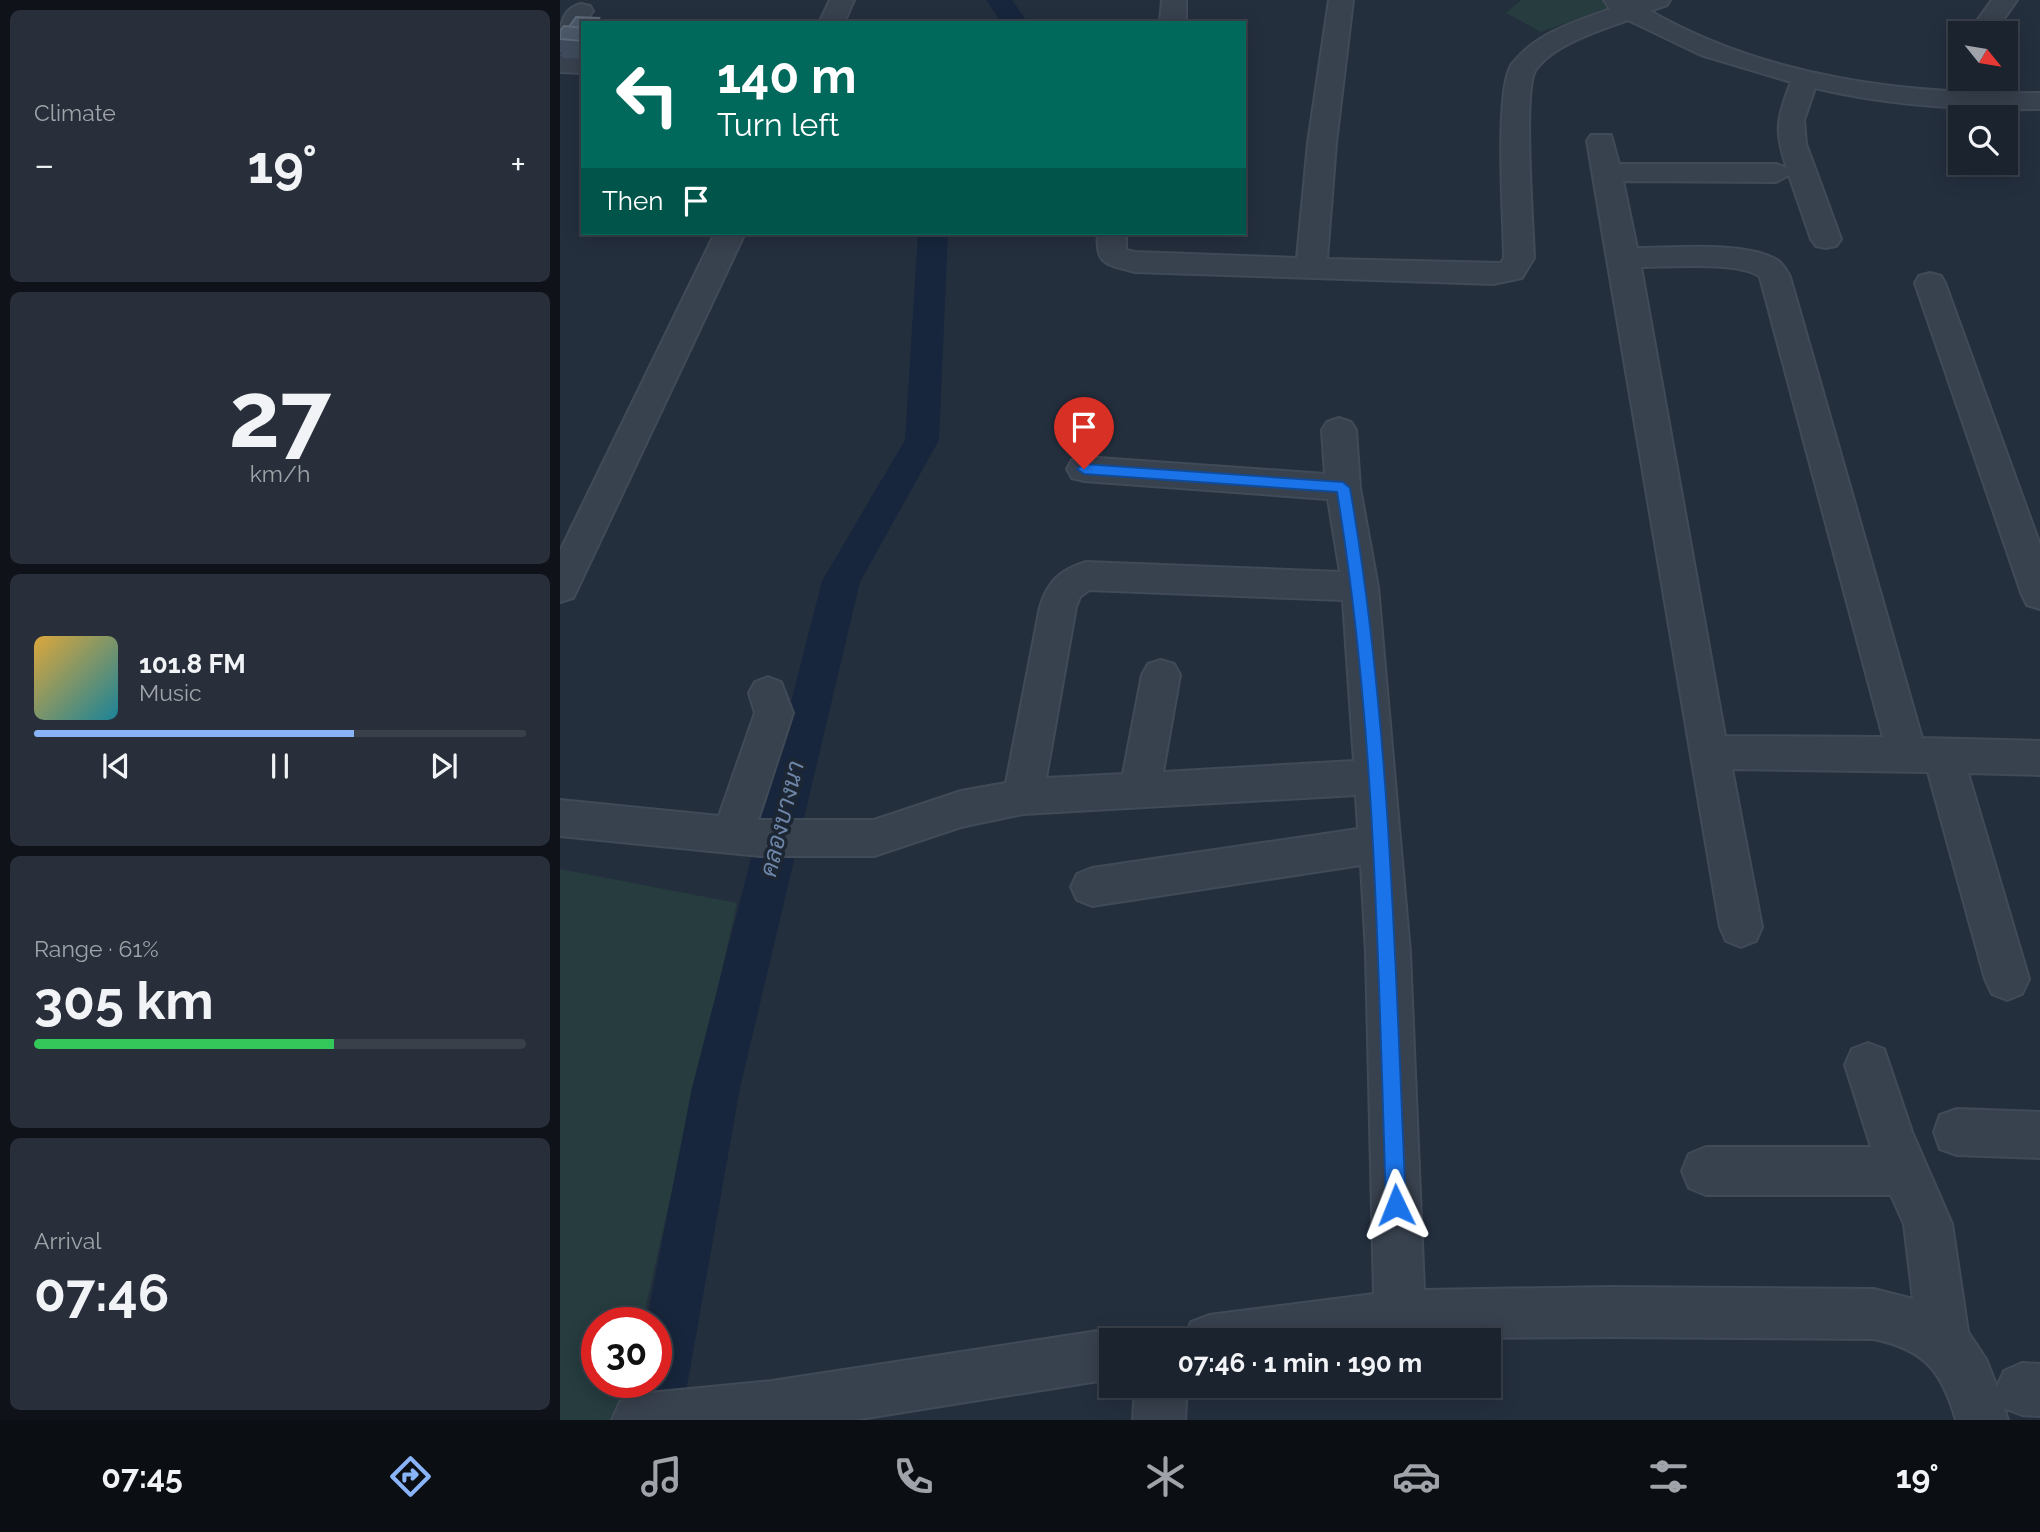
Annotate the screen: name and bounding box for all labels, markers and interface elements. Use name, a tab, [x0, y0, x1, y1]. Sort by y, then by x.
north arrow	[1948, 21, 2018, 91]
map controls	[1948, 21, 2018, 175]
text: 140 m	[717, 47, 857, 104]
icon: left	[602, 49, 693, 140]
text: Climate	[34, 99, 116, 126]
button: search	[1948, 105, 2018, 175]
text: Turn left	[717, 106, 839, 143]
text: 19°	[248, 134, 317, 195]
text: −	[34, 142, 54, 187]
text: +	[510, 142, 526, 187]
icon: arrive	[677, 182, 715, 220]
text: Then	[602, 186, 663, 216]
text: 27	[229, 361, 331, 468]
pin	[1054, 397, 1114, 469]
icon: arrive	[1065, 408, 1103, 446]
text: km/h	[250, 460, 310, 487]
text: 101.8 FM	[139, 649, 246, 679]
text: Music	[139, 679, 202, 706]
icon: previous	[97, 747, 135, 785]
icon: pause	[261, 747, 299, 785]
icon: next	[425, 747, 463, 785]
water label: คลองบางนา	[753, 758, 810, 880]
text: Range · 61%	[34, 935, 159, 962]
text: 305 km	[34, 970, 214, 1031]
position arrow	[1359, 1168, 1433, 1242]
text: Arrival	[34, 1227, 101, 1254]
text: 07:46	[34, 1262, 169, 1323]
speed limit sign: 30	[581, 1307, 672, 1398]
text: 07:46 · 1 min · 190 m	[1178, 1348, 1422, 1378]
icon: directions	[386, 1452, 435, 1501]
icon: music	[637, 1452, 686, 1501]
icon: phone	[889, 1452, 938, 1501]
icon: climate	[1141, 1452, 1190, 1501]
icon: car	[1392, 1452, 1441, 1501]
icon: filters	[1644, 1452, 1693, 1501]
text: 07:45	[101, 1458, 183, 1495]
text: 19°	[1896, 1458, 1939, 1495]

